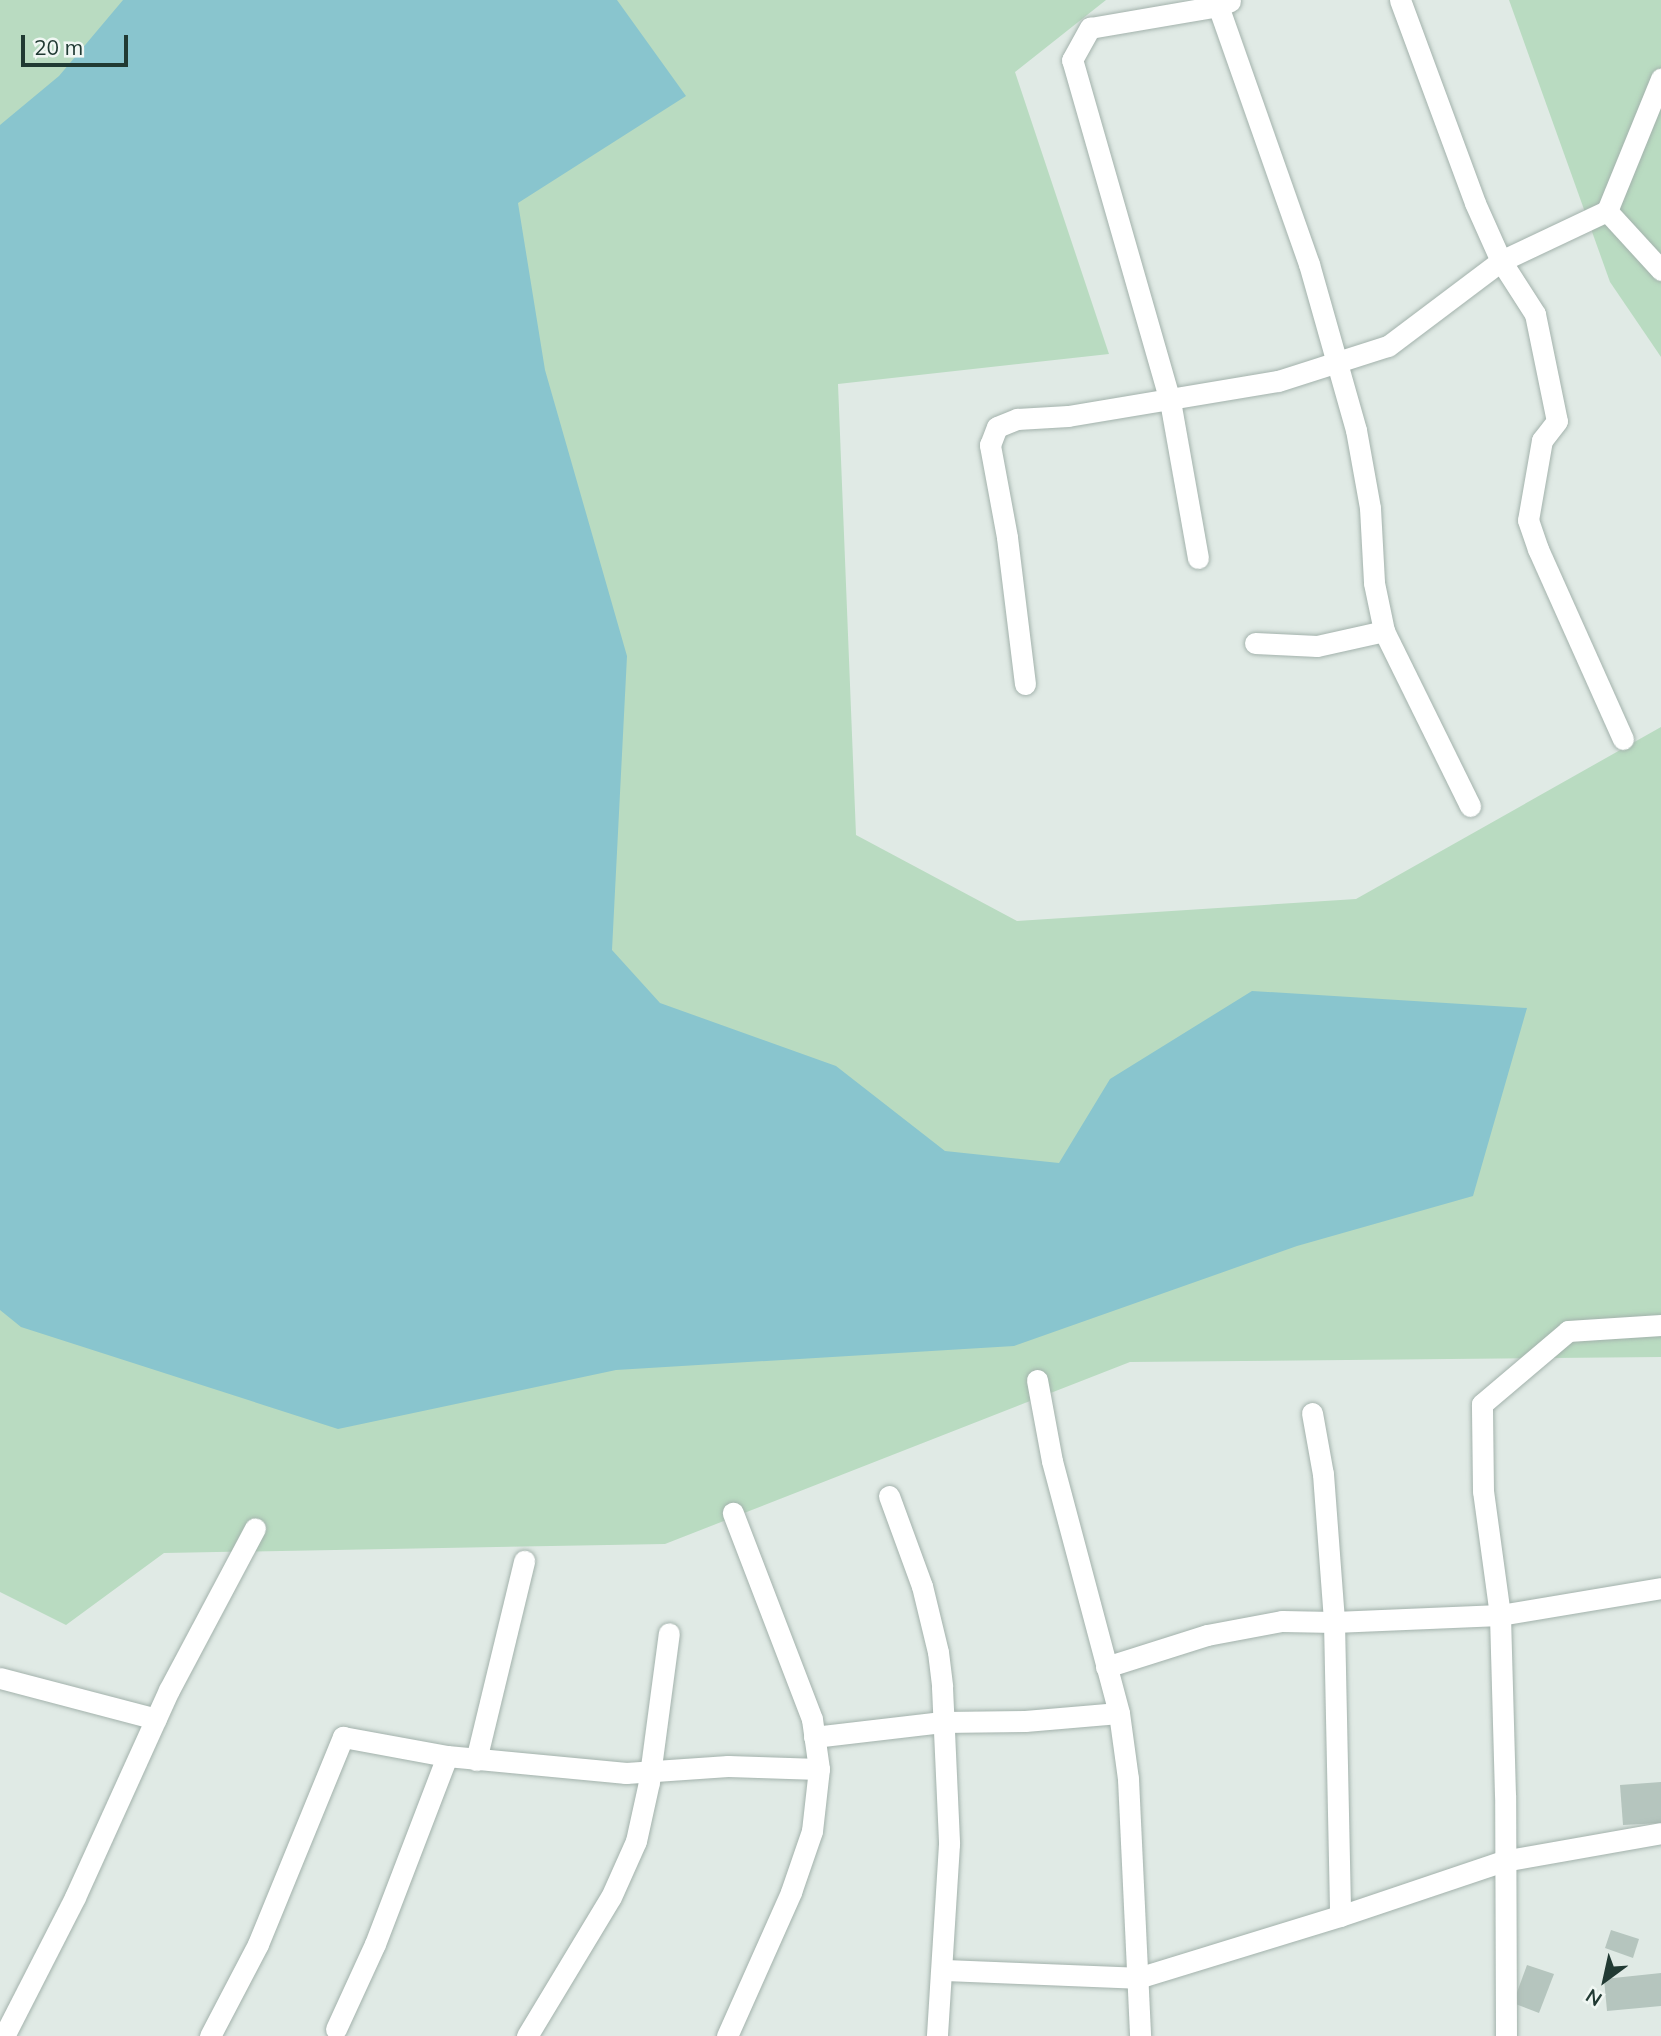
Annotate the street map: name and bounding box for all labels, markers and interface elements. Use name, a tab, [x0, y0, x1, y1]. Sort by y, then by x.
scale bar	[24, 21, 131, 65]
text: 20 m	[34, 34, 83, 60]
north arrow	[1570, 1945, 1640, 2015]
text: N	[1581, 1984, 1606, 2012]

